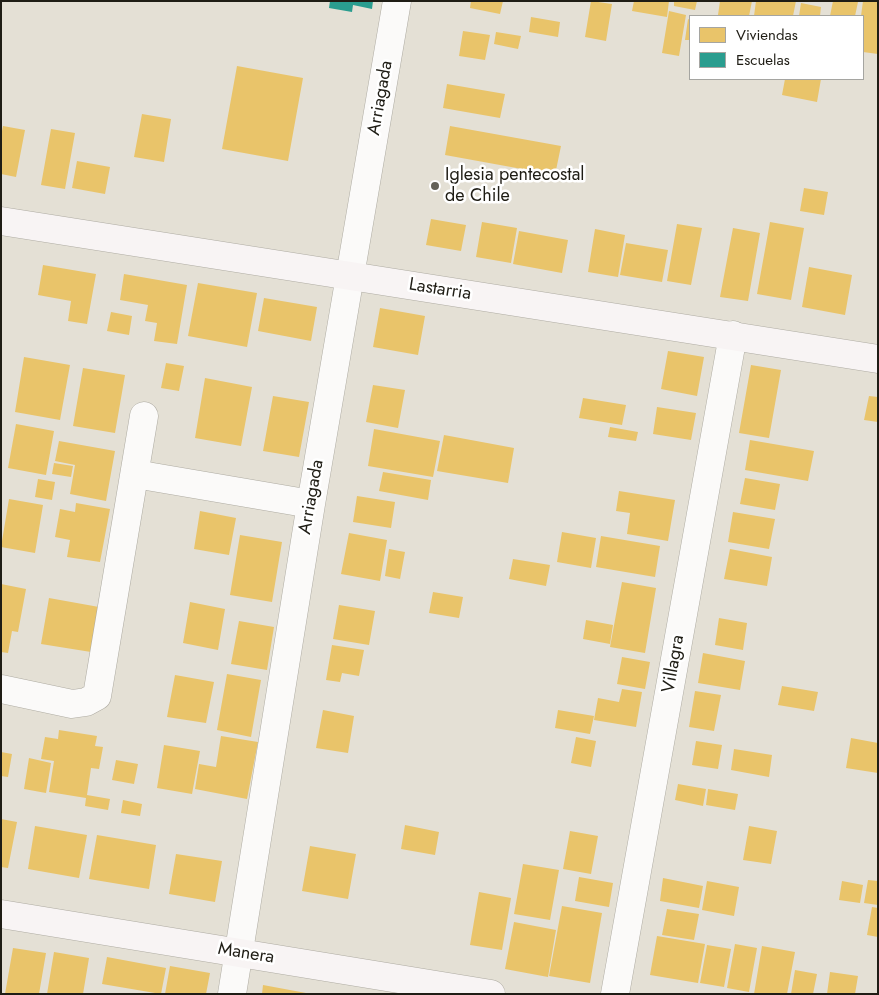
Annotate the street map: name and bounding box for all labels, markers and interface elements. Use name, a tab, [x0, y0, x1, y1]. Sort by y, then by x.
legend	[689, 15, 864, 80]
text: Viviendas	[736, 24, 798, 46]
text: Escuelas	[736, 49, 790, 71]
street label: Arriagada	[364, 59, 398, 137]
place label: Iglesia pentecostal de Chile	[445, 165, 584, 208]
marker: Iglesia pentecostal de Chile	[429, 180, 441, 192]
street label: Lastarria	[407, 274, 473, 306]
street label: Arriagada	[295, 458, 329, 536]
street label: Villagra	[658, 633, 690, 695]
street label: Manera	[216, 939, 276, 969]

